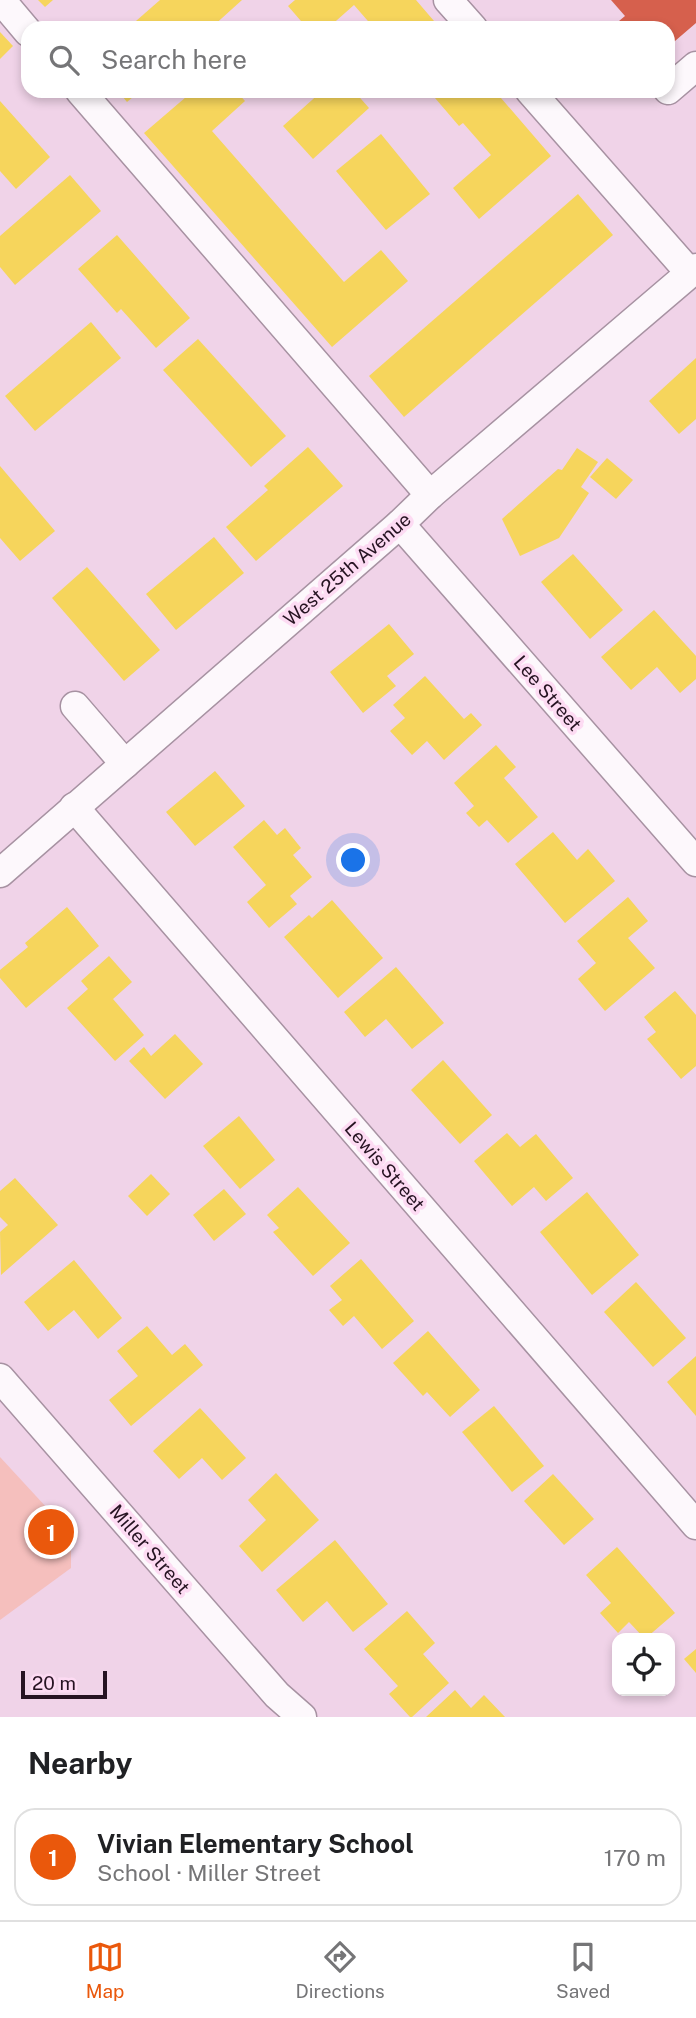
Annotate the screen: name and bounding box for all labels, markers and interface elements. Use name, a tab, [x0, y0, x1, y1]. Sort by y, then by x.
search box	[21, 21, 675, 98]
icon: search	[45, 41, 83, 79]
text: Search here	[101, 44, 247, 75]
street label: West 25th Avenue	[279, 508, 415, 630]
street label: Lee Street	[509, 651, 587, 735]
your location	[336, 843, 370, 877]
street label: Lewis Street	[340, 1117, 430, 1215]
street label: Miller Street	[105, 1500, 195, 1598]
pin: 1	[28, 1506, 74, 1558]
map controls	[612, 1633, 675, 1696]
button: locate	[612, 1633, 675, 1696]
scale bar	[21, 1668, 107, 1700]
text: 20 m	[32, 1672, 76, 1694]
text: Nearby	[28, 1745, 132, 1781]
text: Vivian Elementary School	[97, 1828, 414, 1859]
text: 1	[48, 1844, 58, 1871]
text: 170 m	[604, 1844, 666, 1871]
text: School · Miller Street	[97, 1859, 321, 1886]
tab: Map	[86, 1938, 124, 2002]
tab: Directions	[295, 1938, 385, 2002]
tab: Saved	[556, 1938, 610, 2002]

